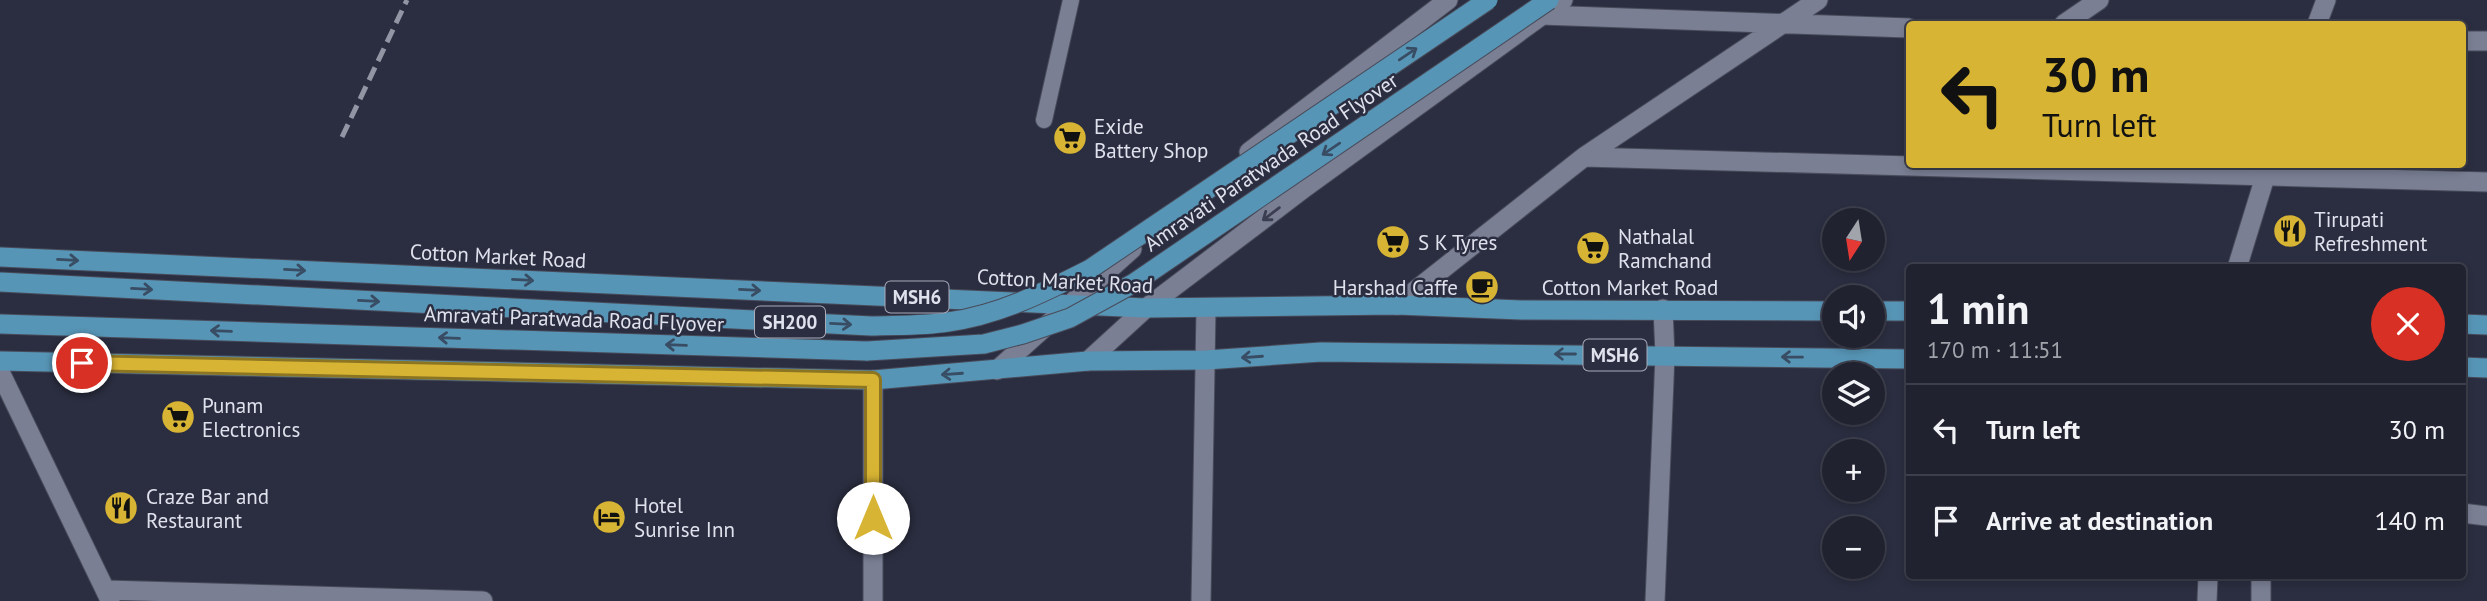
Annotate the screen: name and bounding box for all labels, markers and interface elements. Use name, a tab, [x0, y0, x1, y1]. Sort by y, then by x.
text: 30 m	[2042, 42, 2149, 106]
one-way arrow	[1398, 47, 1417, 61]
icon: left	[1927, 49, 2018, 140]
street label: Amravati Paratwada Road Flyover	[1139, 67, 1403, 257]
text: Turn left	[2042, 104, 2157, 146]
place label: Exide Battery Shop	[1094, 113, 1208, 164]
supermarket icon: Exide Battery Shop	[1051, 119, 1089, 157]
one-way arrow	[1322, 142, 1341, 156]
one-way arrow	[1262, 206, 1281, 221]
place label: Tirupati Refreshment	[2314, 206, 2427, 257]
north arrow	[1822, 208, 1885, 271]
map controls	[1822, 208, 1885, 579]
restaurant icon: Tirupati Refreshment	[2271, 212, 2309, 250]
supermarket icon: S K Tyres	[1374, 223, 1412, 261]
place label: Nathalal Ramchand	[1618, 223, 1712, 274]
place label: S K Tyres	[1418, 229, 1497, 256]
supermarket icon: Nathalal Ramchand	[1574, 229, 1612, 267]
street label: Cotton Market Road	[409, 238, 587, 274]
one-way arrow	[56, 254, 79, 267]
street label: Cotton Market Road	[976, 263, 1154, 299]
one-way arrow	[284, 264, 307, 277]
cafe icon: Harshad Caffe	[1463, 268, 1501, 306]
one-way arrow	[511, 274, 534, 287]
place label: Harshad Caffe	[1333, 274, 1458, 301]
street label: Cotton Market Road	[1542, 274, 1718, 301]
text: 1 min	[1927, 281, 2029, 336]
road number: MSH6	[886, 282, 948, 312]
one-way arrow	[130, 283, 152, 296]
one-way arrow	[738, 284, 761, 297]
button: sound	[1822, 285, 1885, 348]
button: close	[2371, 287, 2445, 361]
one-way arrow	[357, 294, 380, 307]
street label: Amravati Paratwada Road Flyover	[423, 300, 725, 338]
road number: SH200	[755, 306, 825, 338]
one-way arrow	[829, 318, 852, 331]
one-way arrow	[210, 324, 233, 337]
one-way arrow	[438, 331, 461, 345]
pin	[52, 333, 112, 393]
text: 170 m · 11:51	[1927, 335, 2063, 364]
one-way arrow	[665, 338, 688, 352]
road number: MSH6	[1584, 340, 1646, 370]
icon: arrive	[63, 344, 101, 382]
one-way arrow	[1553, 347, 1576, 361]
one-way arrow	[1781, 350, 1804, 364]
one-way arrow	[1242, 351, 1264, 364]
button: layers	[1822, 362, 1885, 425]
one-way arrow	[941, 368, 964, 381]
place label: Punam Electronics	[202, 392, 300, 443]
supermarket icon: Punam Electronics	[159, 398, 197, 436]
icon: left	[1927, 411, 1965, 449]
text: Turn left	[1986, 413, 2080, 446]
text: 30 m	[2389, 413, 2445, 446]
button: +	[1822, 439, 1885, 502]
position arrow	[836, 481, 910, 555]
place label: Craze Bar and Restaurant	[146, 483, 269, 534]
restaurant icon: Craze Bar and Restaurant	[102, 489, 140, 527]
place label: Hotel Sunrise Inn	[634, 492, 735, 543]
hotel icon: Hotel Sunrise Inn	[590, 498, 628, 536]
icon: arrive	[1927, 502, 1965, 540]
text: Arrive at destination	[1986, 504, 2213, 537]
text: 140 m	[2374, 504, 2445, 537]
button: −	[1822, 516, 1885, 579]

